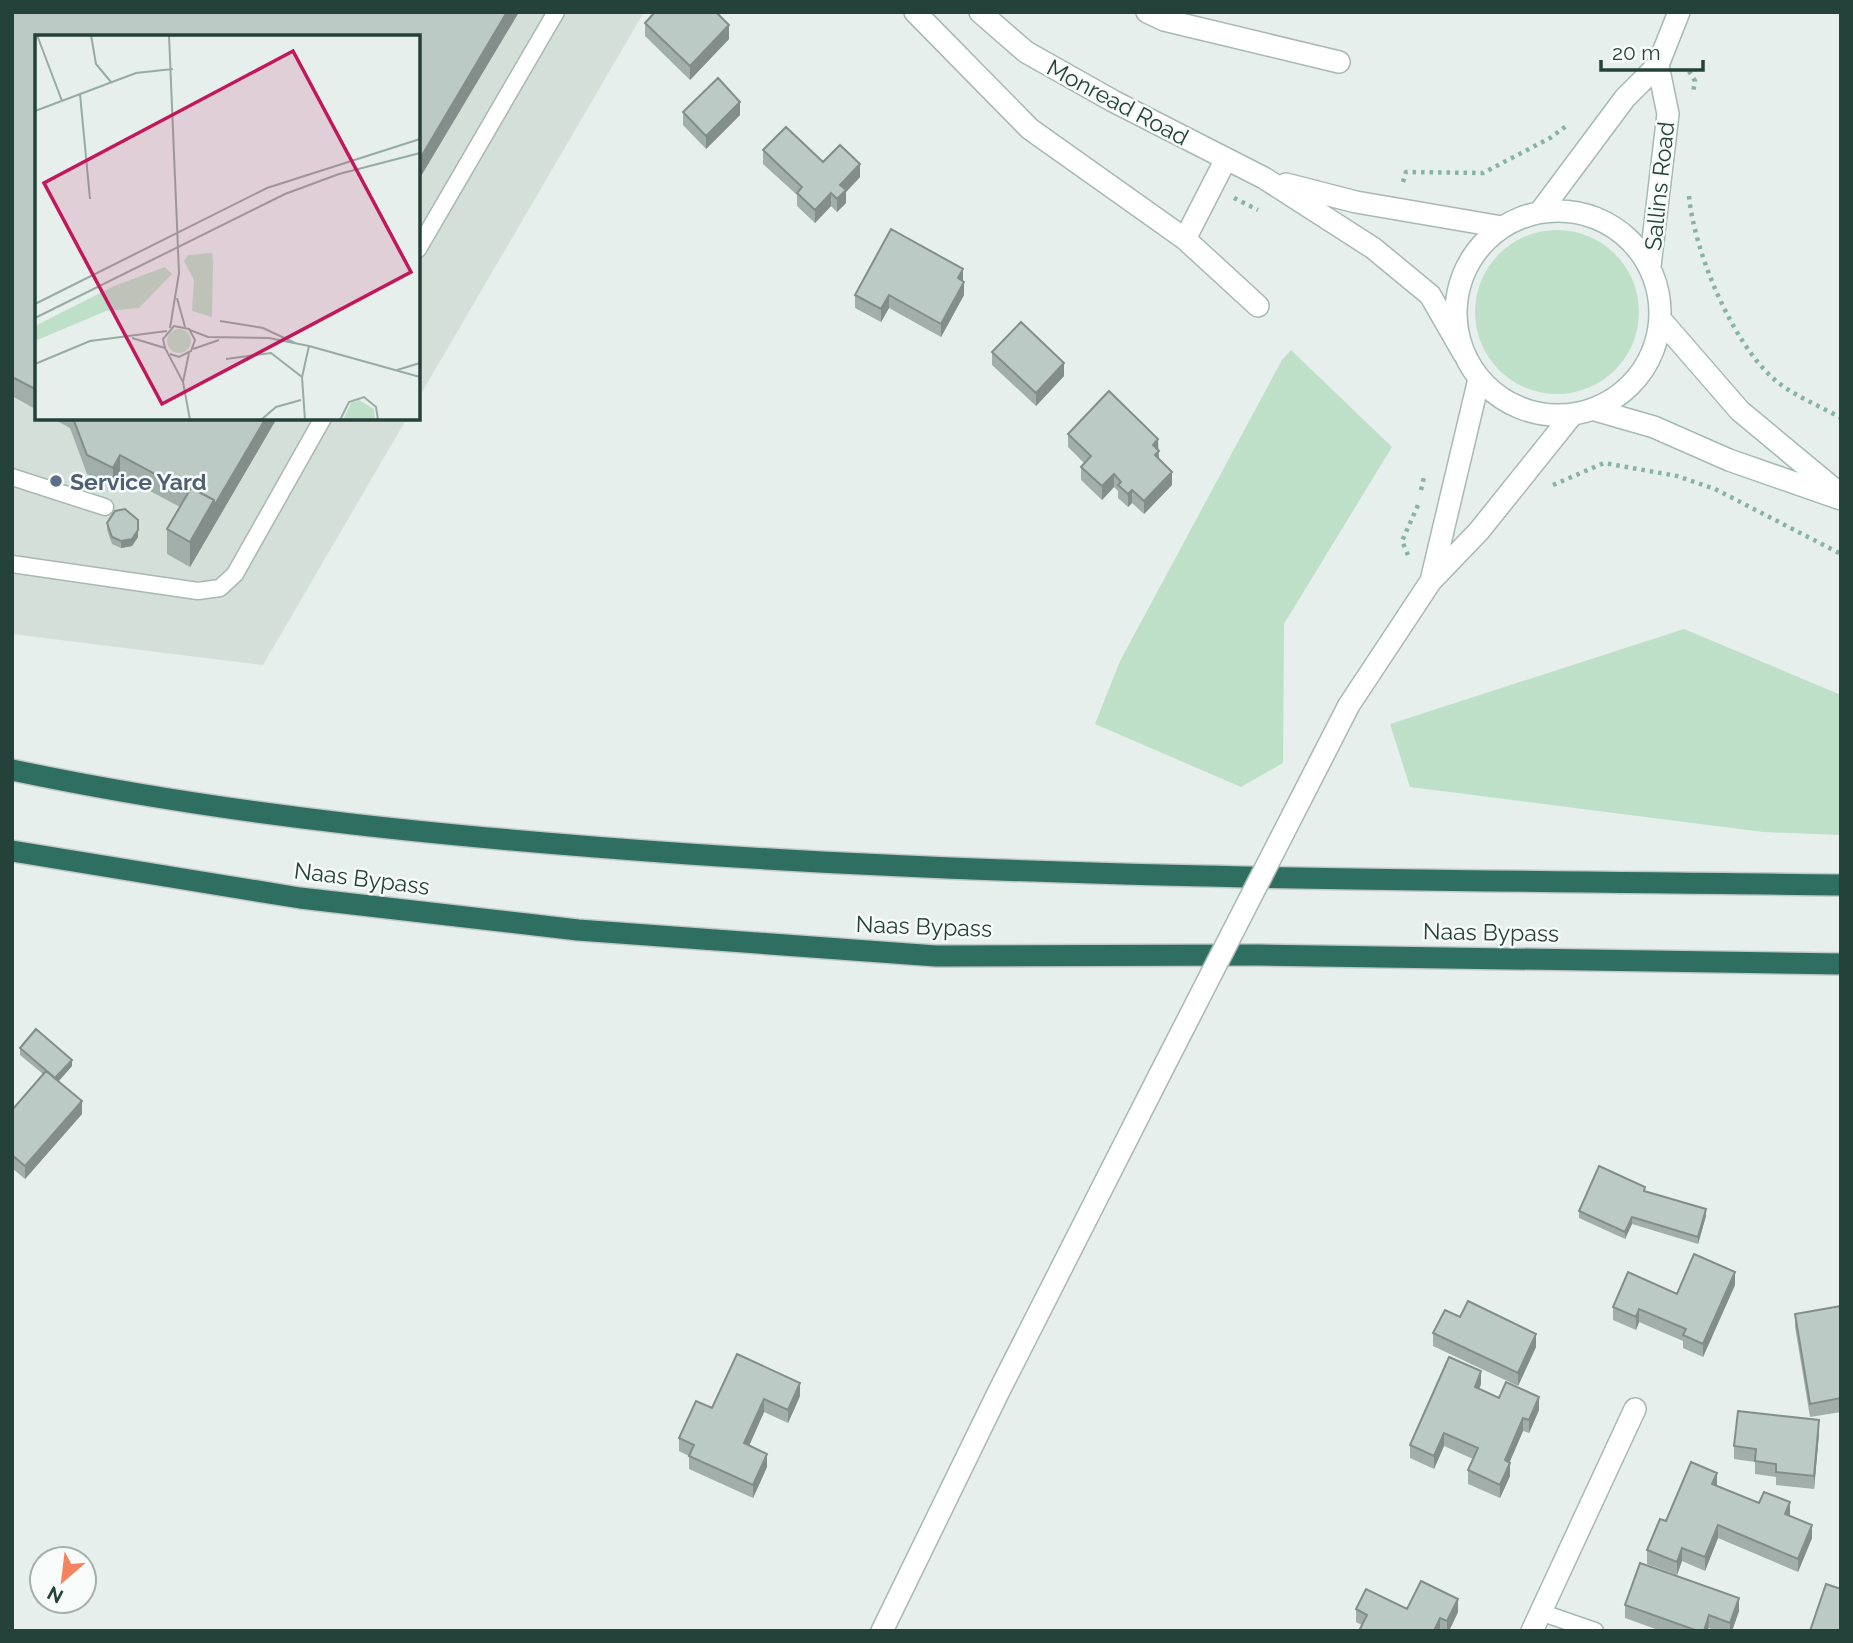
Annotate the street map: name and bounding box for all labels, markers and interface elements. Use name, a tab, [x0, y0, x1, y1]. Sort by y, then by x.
scale bar	[1601, 28, 1702, 72]
inset map	[35, 35, 420, 420]
text: 20 m	[1612, 40, 1660, 65]
street label: Monread Road	[1043, 53, 1193, 151]
street label: Sallins Road	[1639, 120, 1679, 252]
place label: Service Yard	[70, 468, 207, 495]
marker: Service Yard	[48, 473, 64, 489]
street label: Naas Bypass	[293, 856, 431, 900]
street label: Naas Bypass	[855, 910, 993, 942]
street label: Naas Bypass	[1423, 917, 1559, 947]
north arrow	[28, 1545, 98, 1615]
text: N	[43, 1582, 67, 1608]

